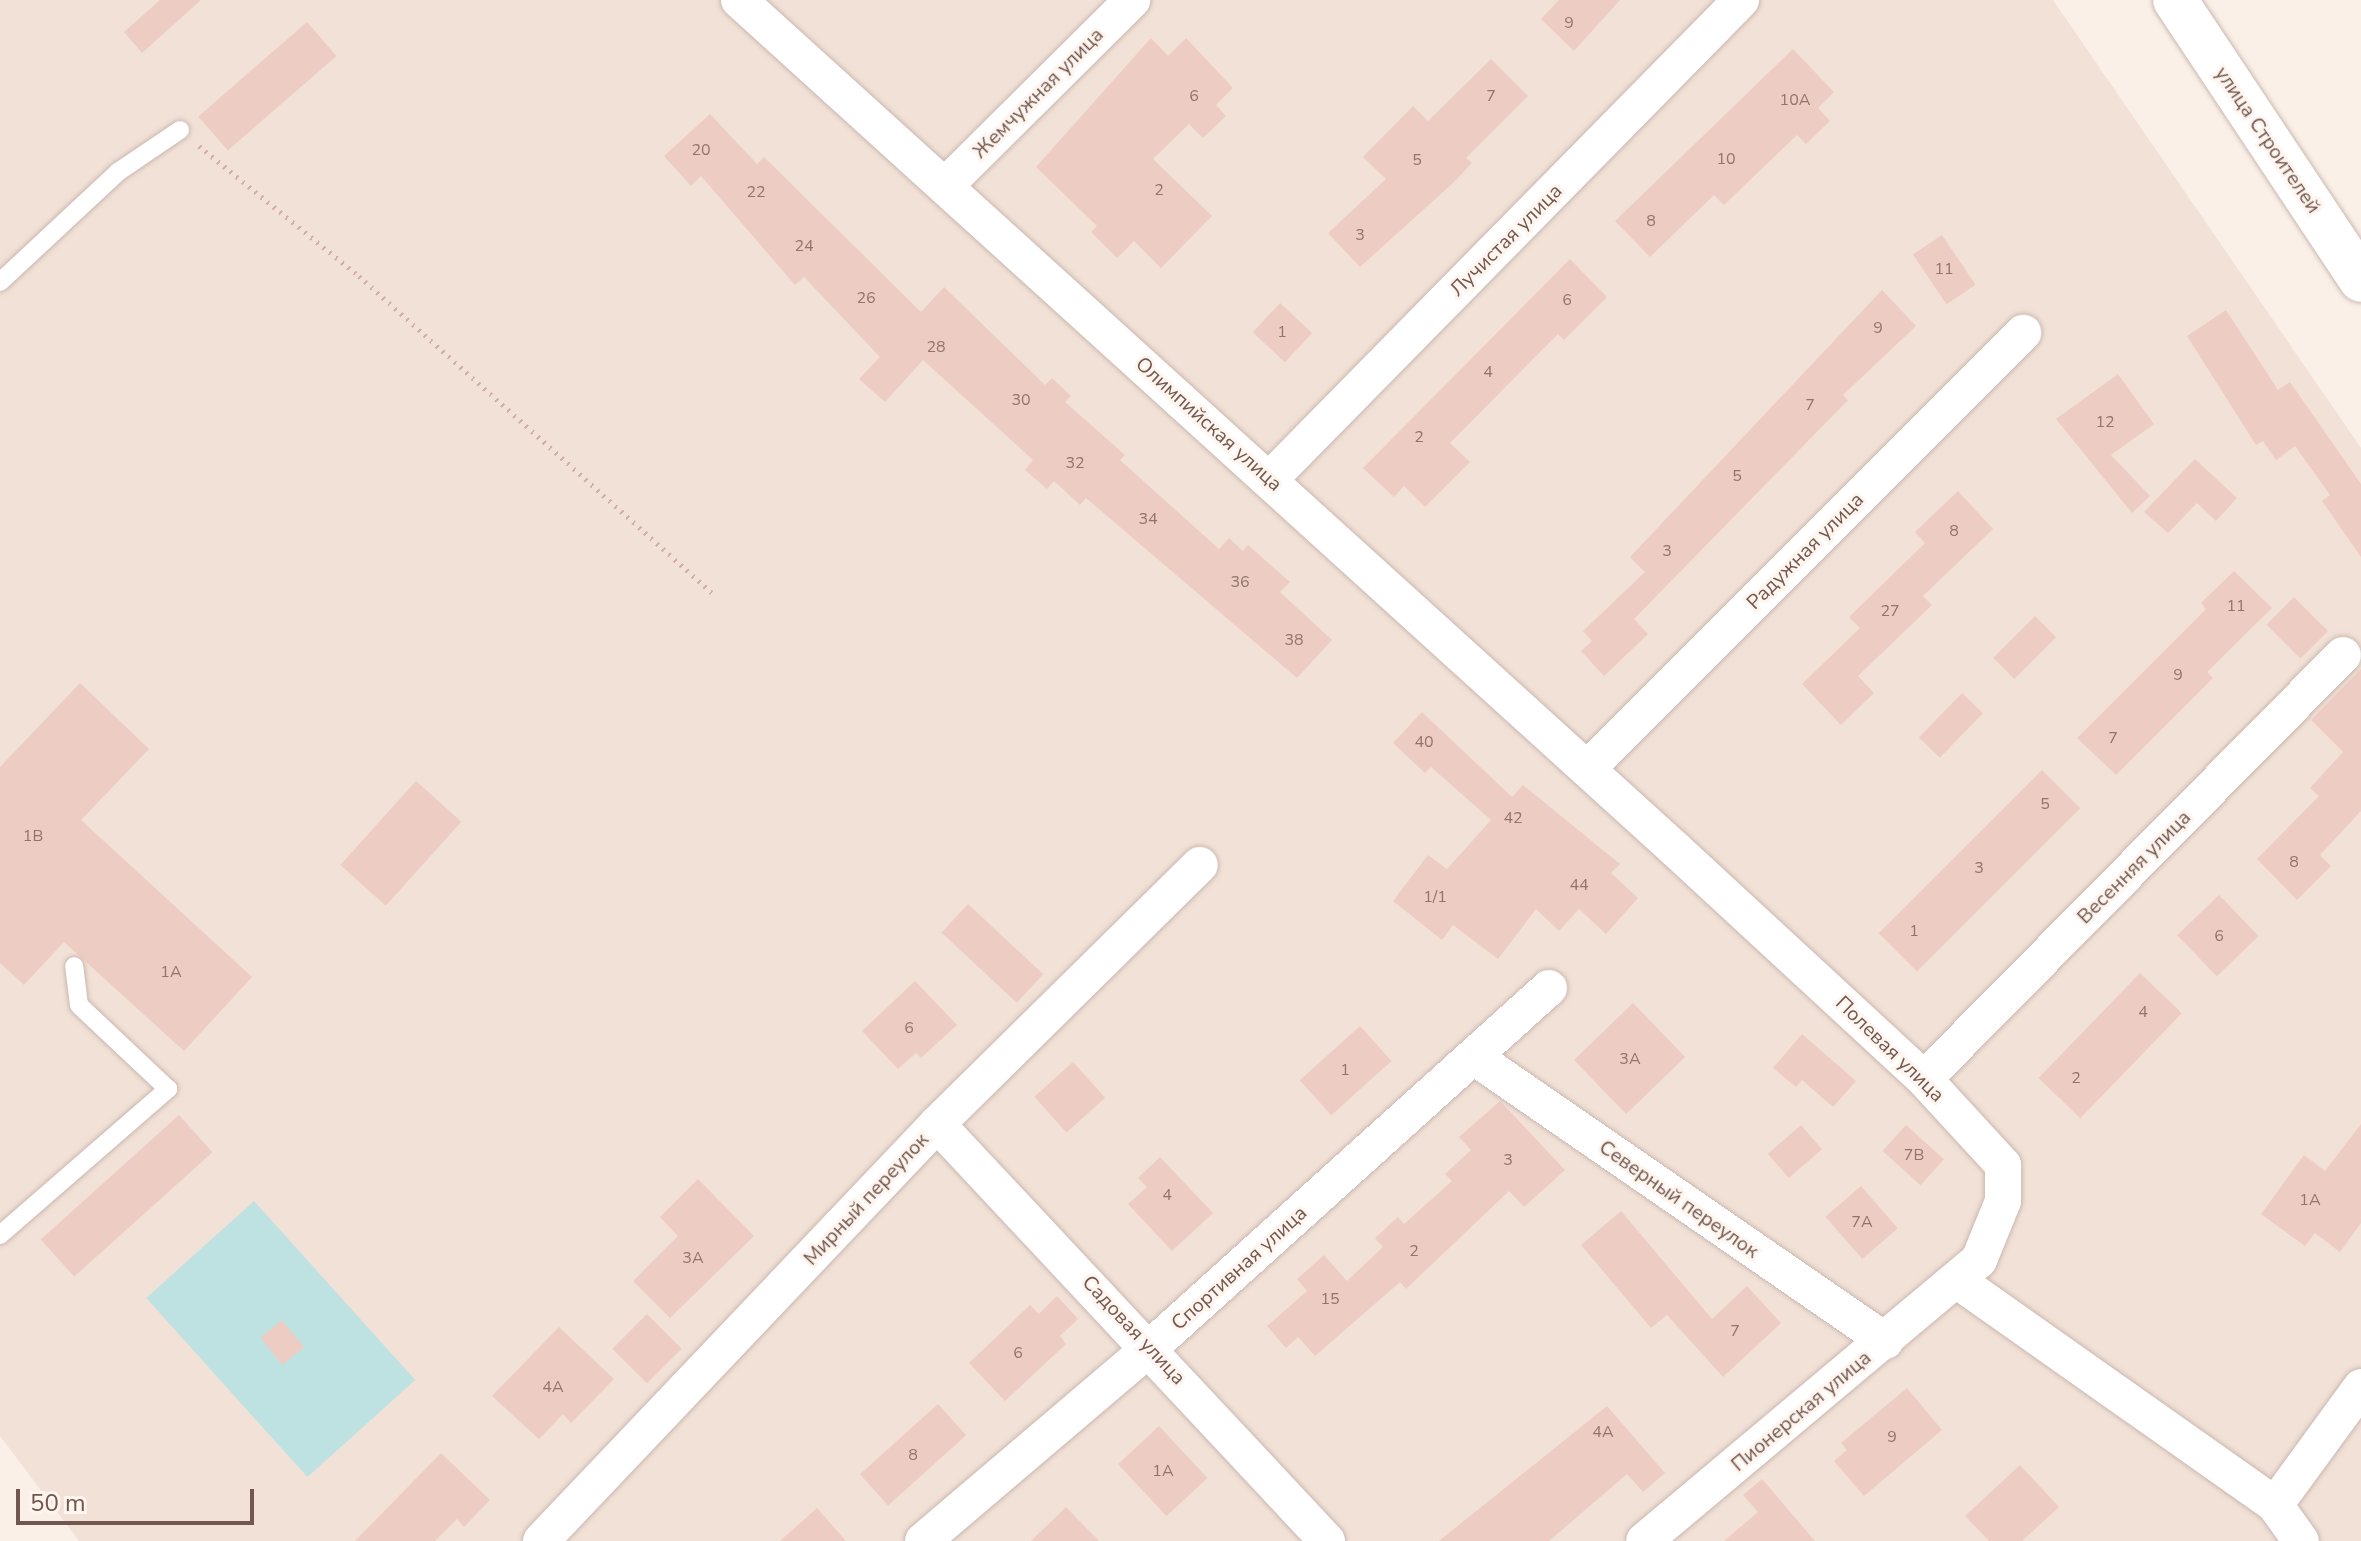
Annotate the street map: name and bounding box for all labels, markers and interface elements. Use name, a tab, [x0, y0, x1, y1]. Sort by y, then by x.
house number: 9	[1564, 13, 1574, 33]
street label: Жемчужная улица	[968, 23, 1108, 163]
street label: улица Строителей	[2210, 62, 2326, 218]
house number: 6	[1189, 86, 1199, 106]
house number: 7	[1486, 86, 1496, 106]
house number: 10А	[1780, 90, 1810, 110]
house number: 20	[691, 140, 711, 160]
house number: 10	[1716, 149, 1736, 169]
house number: 5	[1412, 150, 1422, 170]
street label: Лучистая улица	[1445, 179, 1567, 301]
house number: 2	[1154, 180, 1164, 200]
house number: 22	[746, 182, 766, 202]
house number: 8	[1646, 211, 1656, 231]
house number: 3	[1355, 225, 1365, 245]
house number: 24	[794, 236, 814, 256]
house number: 11	[1934, 259, 1954, 279]
house number: 26	[856, 288, 876, 308]
house number: 6	[1562, 290, 1572, 310]
house number: 9	[1873, 318, 1883, 338]
house number: 1	[1277, 322, 1287, 342]
house number: 28	[926, 337, 946, 357]
street label: Олимпийская улица	[1131, 352, 1287, 496]
house number: 4	[1483, 362, 1493, 382]
house number: 30	[1011, 390, 1031, 410]
house number: 7	[1805, 395, 1815, 415]
house number: 12	[2095, 412, 2115, 432]
house number: 2	[1414, 427, 1424, 447]
house number: 32	[1065, 453, 1085, 473]
house number: 5	[1732, 466, 1742, 486]
street label: Радужная улица	[1742, 488, 1868, 614]
house number: 34	[1138, 509, 1158, 529]
house number: 8	[1949, 521, 1959, 541]
house number: 3	[1662, 541, 1672, 561]
house number: 36	[1230, 572, 1250, 592]
house number: 11	[2226, 596, 2246, 616]
house number: 27	[1880, 601, 1900, 621]
house number: 38	[1284, 630, 1304, 650]
house number: 9	[2173, 665, 2183, 685]
house number: 7	[2108, 728, 2118, 748]
house number: 40	[1414, 732, 1434, 752]
house number: 5	[2040, 794, 2050, 814]
street label: Весенняя улица	[2072, 805, 2196, 929]
house number: 42	[1503, 808, 1523, 828]
house number: 1В	[23, 826, 43, 846]
house number: 8	[2289, 852, 2299, 872]
house number: 3	[1974, 858, 1984, 878]
house number: 44	[1569, 875, 1589, 895]
house number: 1/1	[1423, 887, 1447, 907]
house number: 1	[1909, 921, 1919, 941]
house number: 6	[2214, 926, 2224, 946]
house number: 1А	[160, 962, 182, 982]
street label: Полевая улица	[1831, 991, 1949, 1107]
house number: 4	[2138, 1002, 2148, 1022]
house number: 6	[904, 1018, 914, 1038]
house number: 3А	[1619, 1049, 1641, 1069]
house number: 1	[1340, 1060, 1350, 1080]
house number: 2	[2071, 1068, 2081, 1088]
street label: Мирный переулок	[799, 1128, 933, 1270]
street label: Северный переулок	[1595, 1135, 1763, 1263]
house number: 7В	[1904, 1145, 1924, 1165]
house number: 3	[1503, 1150, 1513, 1170]
house number: 4	[1162, 1185, 1172, 1205]
house number: 1А	[2299, 1190, 2321, 1210]
street label: Спортивная улица	[1166, 1201, 1312, 1335]
house number: 7А	[1851, 1212, 1873, 1232]
house number: 2	[1409, 1241, 1419, 1261]
house number: 3А	[682, 1248, 704, 1268]
street label: Садовая улица	[1077, 1270, 1191, 1390]
house number: 15	[1320, 1289, 1340, 1309]
house number: 7	[1730, 1321, 1740, 1341]
house number: 6	[1013, 1343, 1023, 1363]
street label: Пионерская улица	[1726, 1346, 1876, 1476]
house number: 4А	[542, 1377, 564, 1397]
house number: 4А	[1592, 1422, 1614, 1442]
house number: 9	[1887, 1427, 1897, 1447]
house number: 8	[908, 1445, 918, 1465]
house number: 1А	[1152, 1461, 1174, 1481]
scale bar	[20, 1473, 258, 1523]
text: 50 m	[30, 1487, 86, 1519]

